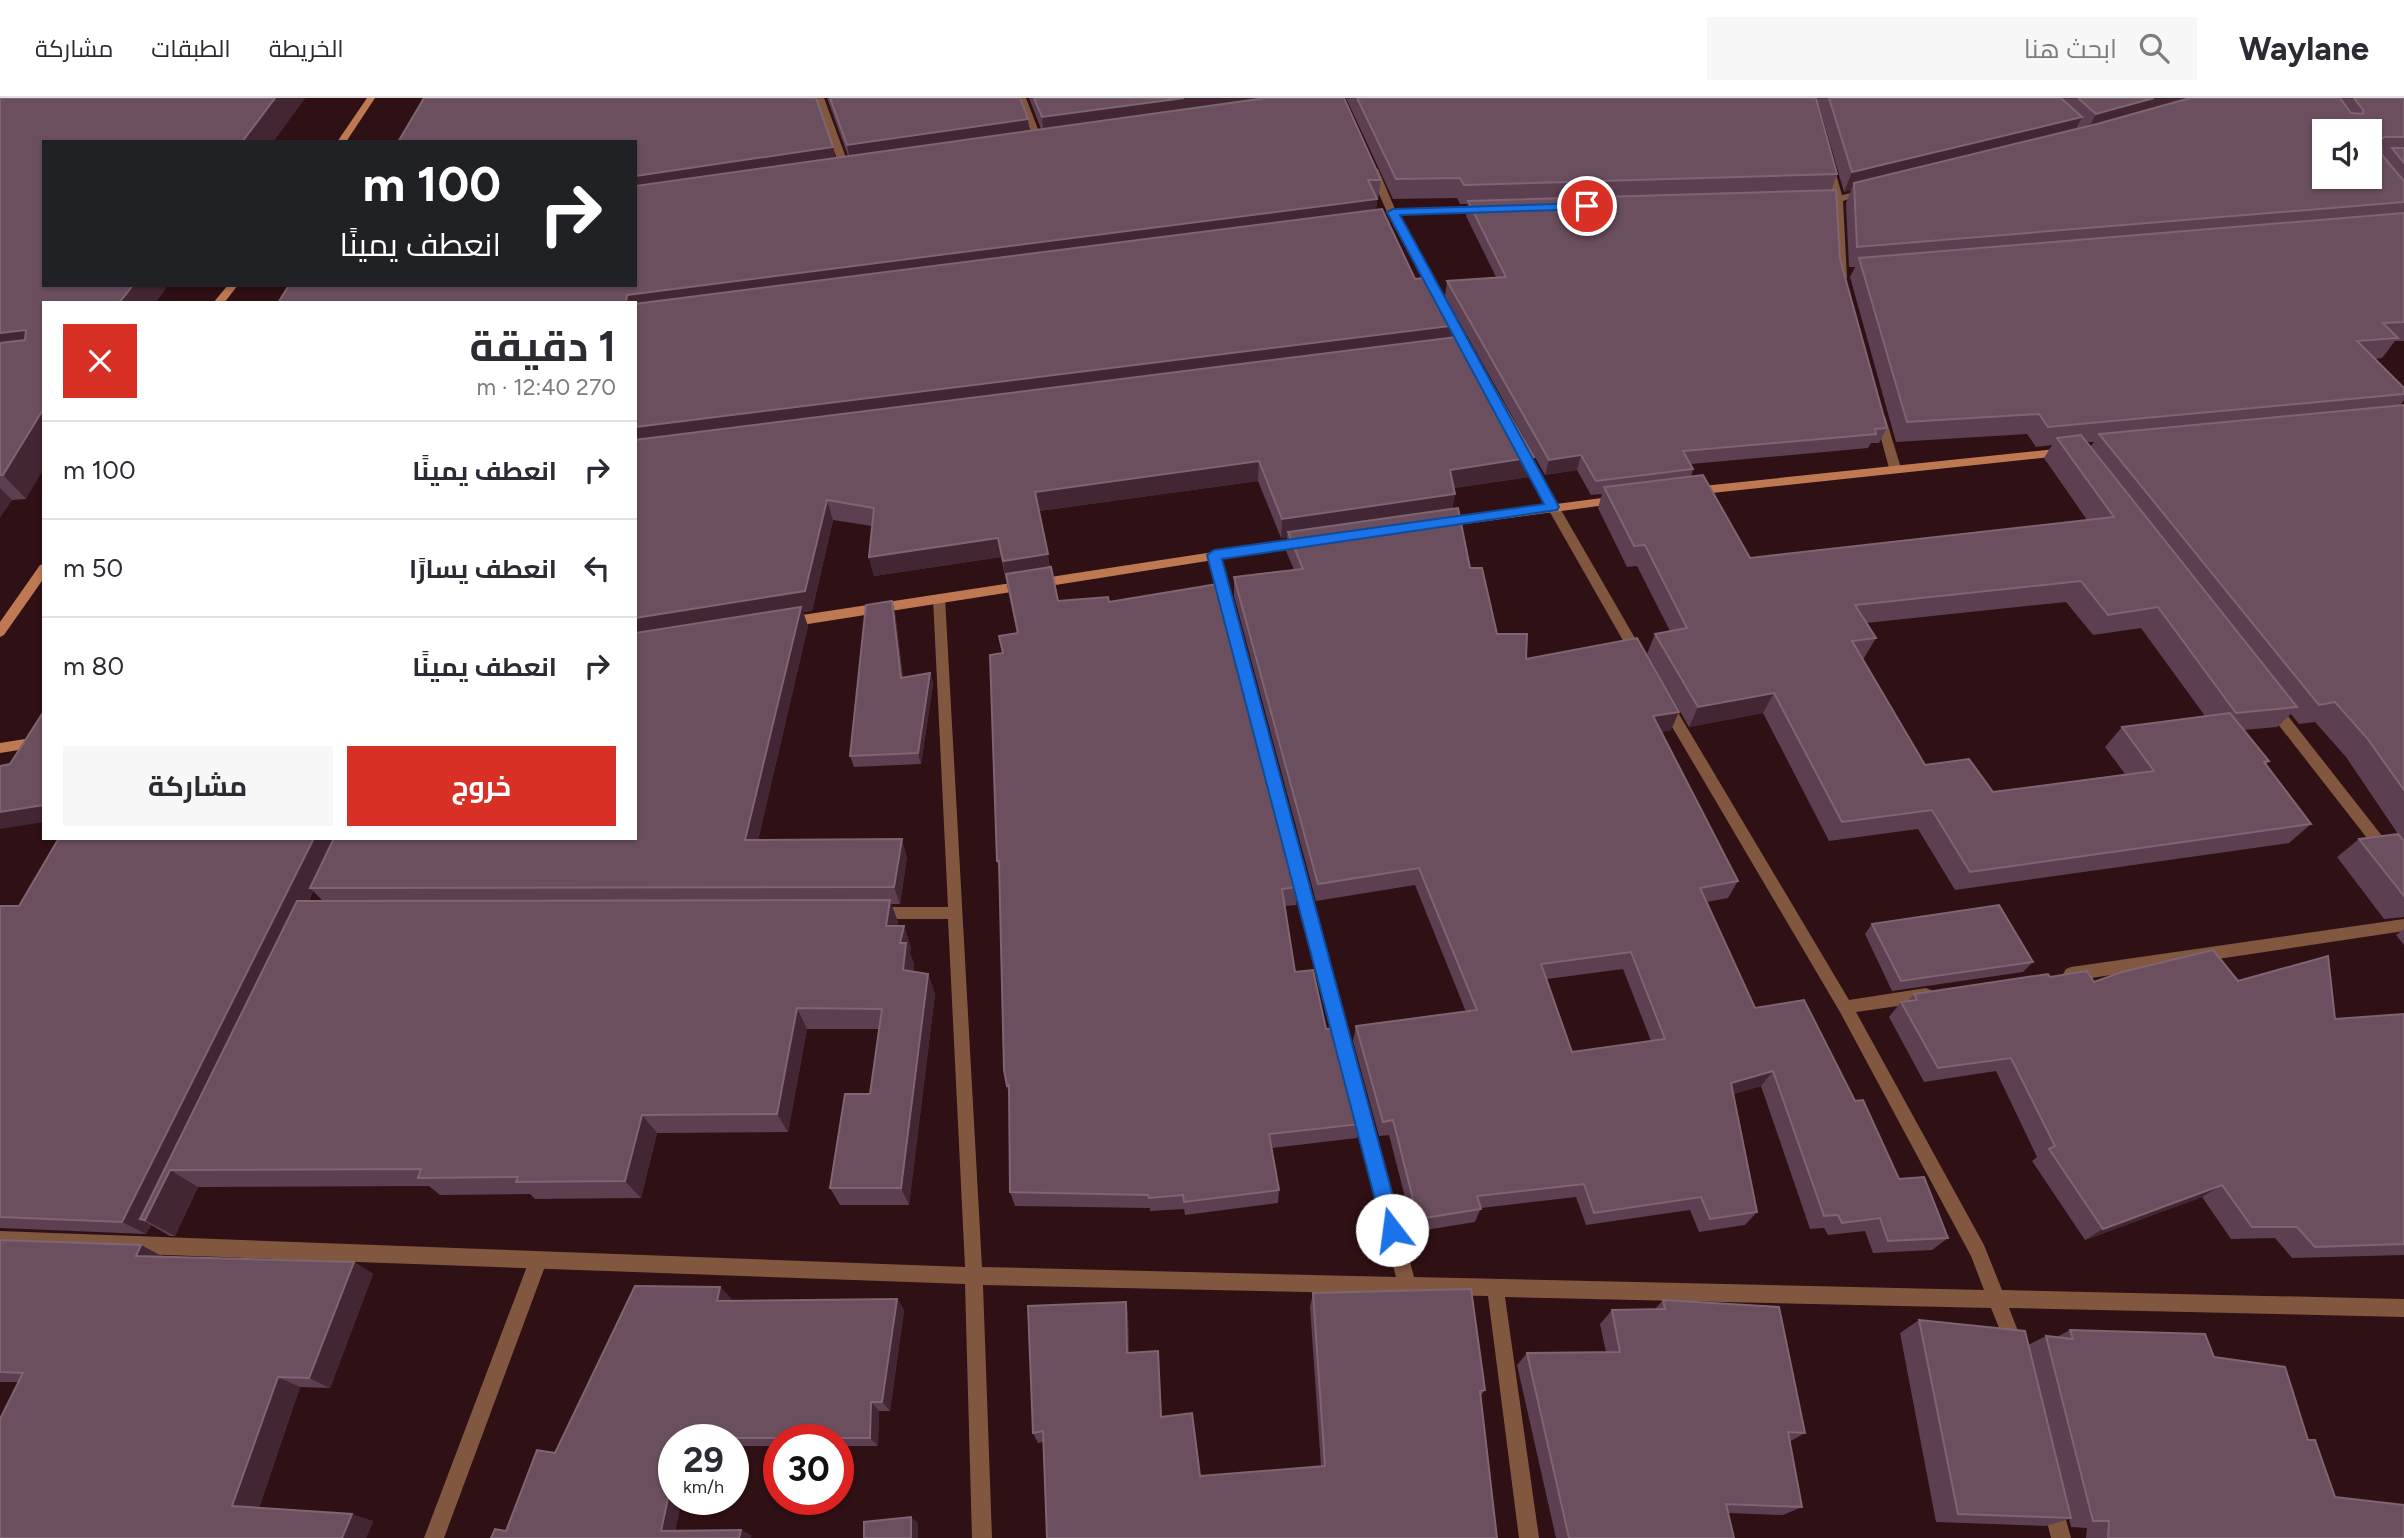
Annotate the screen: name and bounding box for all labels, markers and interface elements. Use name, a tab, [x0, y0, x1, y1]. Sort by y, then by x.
search box	[1707, 17, 2197, 80]
icon: search	[2135, 29, 2173, 67]
text: Waylane	[2239, 29, 2369, 68]
text: ابحث هنا	[2024, 33, 2117, 65]
text: مشاركة	[35, 34, 113, 63]
text: الطبقات	[151, 34, 231, 63]
text: الخريطة	[269, 34, 344, 63]
map controls	[2312, 119, 2382, 189]
button: sound	[2312, 119, 2382, 189]
text: 100 m	[362, 154, 501, 213]
icon: right	[525, 168, 616, 259]
pin	[1557, 176, 1617, 236]
icon: arrive	[1568, 187, 1606, 225]
text: انعطف يمينًا	[339, 226, 501, 264]
text: 1 دقيقة	[470, 321, 616, 372]
button: close	[63, 324, 137, 398]
text: 270 m · 12:40	[476, 373, 616, 401]
icon: right	[578, 451, 616, 489]
text: 100 m	[63, 454, 136, 486]
text: انعطف يمينًا	[412, 455, 557, 487]
icon: left	[578, 549, 616, 587]
text: 50 m	[63, 552, 123, 584]
text: انعطف يسارًا	[409, 553, 557, 585]
icon: right	[578, 647, 616, 685]
text: 80 m	[63, 650, 124, 682]
text: انعطف يمينًا	[412, 651, 557, 683]
button: مشاركة	[63, 746, 333, 826]
button: خروج	[347, 746, 616, 826]
position arrow	[1355, 1193, 1429, 1267]
speed limit sign: 30	[763, 1424, 854, 1515]
text: 29	[683, 1439, 724, 1481]
text: km/h	[683, 1476, 724, 1498]

